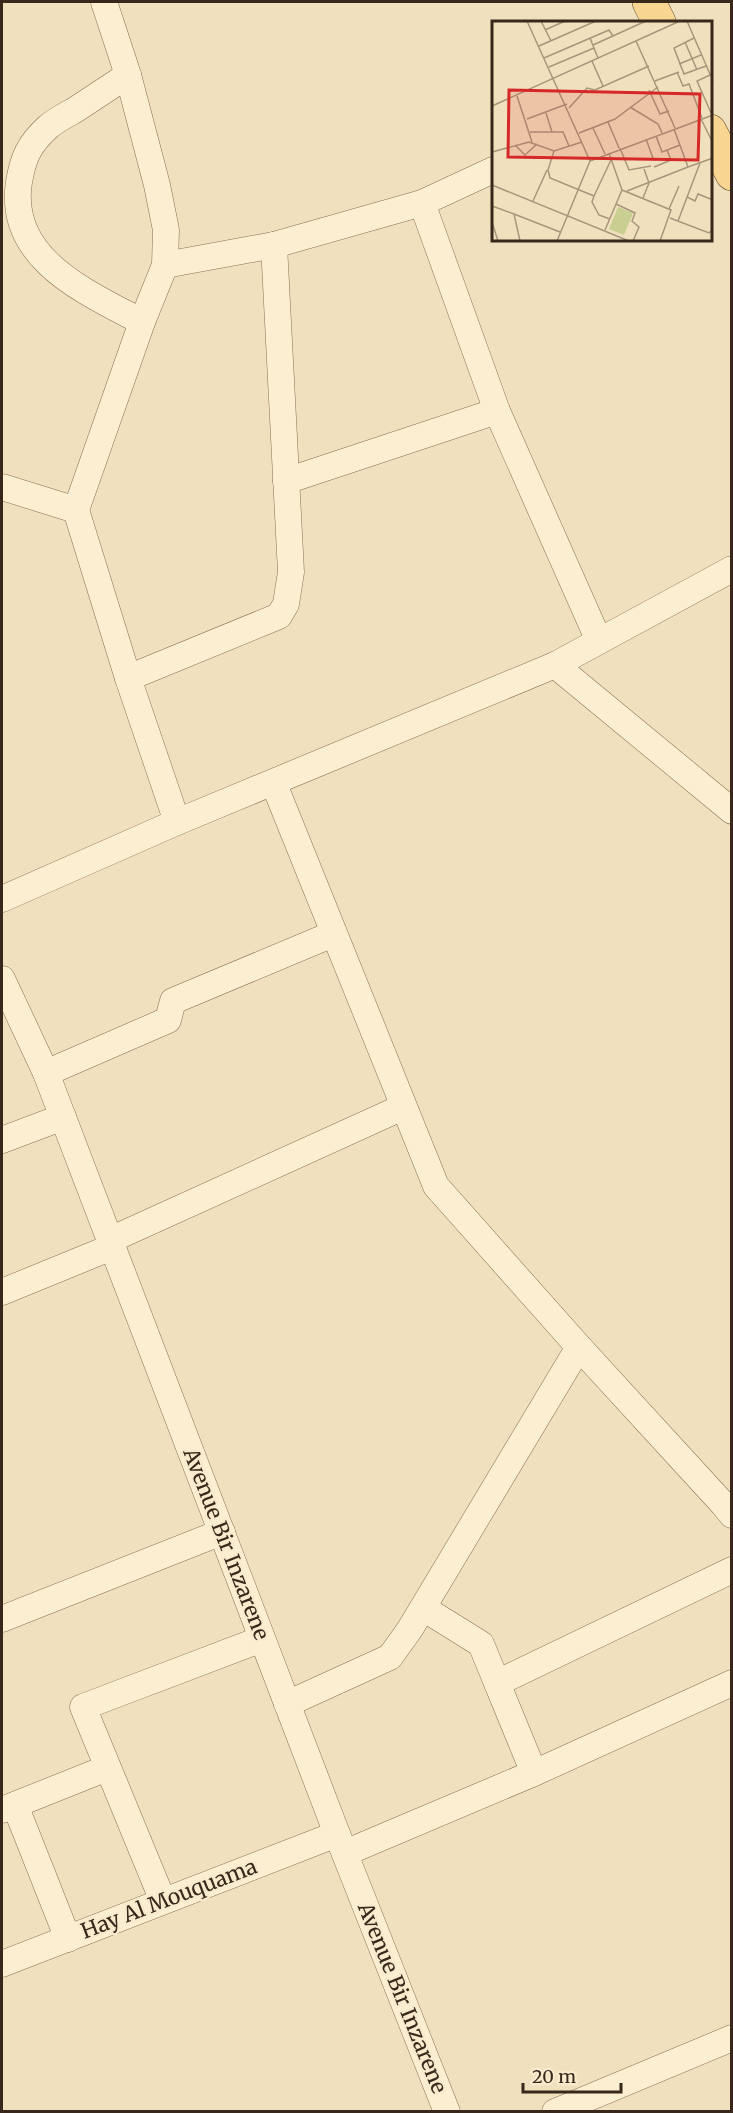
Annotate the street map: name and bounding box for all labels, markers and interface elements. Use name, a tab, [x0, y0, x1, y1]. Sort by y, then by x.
inset map	[492, 21, 712, 242]
street label: Avenue Bir Inzarene	[177, 1443, 275, 1644]
street label: Hay Al Mouquama	[77, 1853, 261, 1945]
street label: Avenue Bir Inzarene	[352, 1898, 453, 2097]
scale bar	[523, 2056, 620, 2094]
text: 20 m	[532, 2065, 576, 2088]

